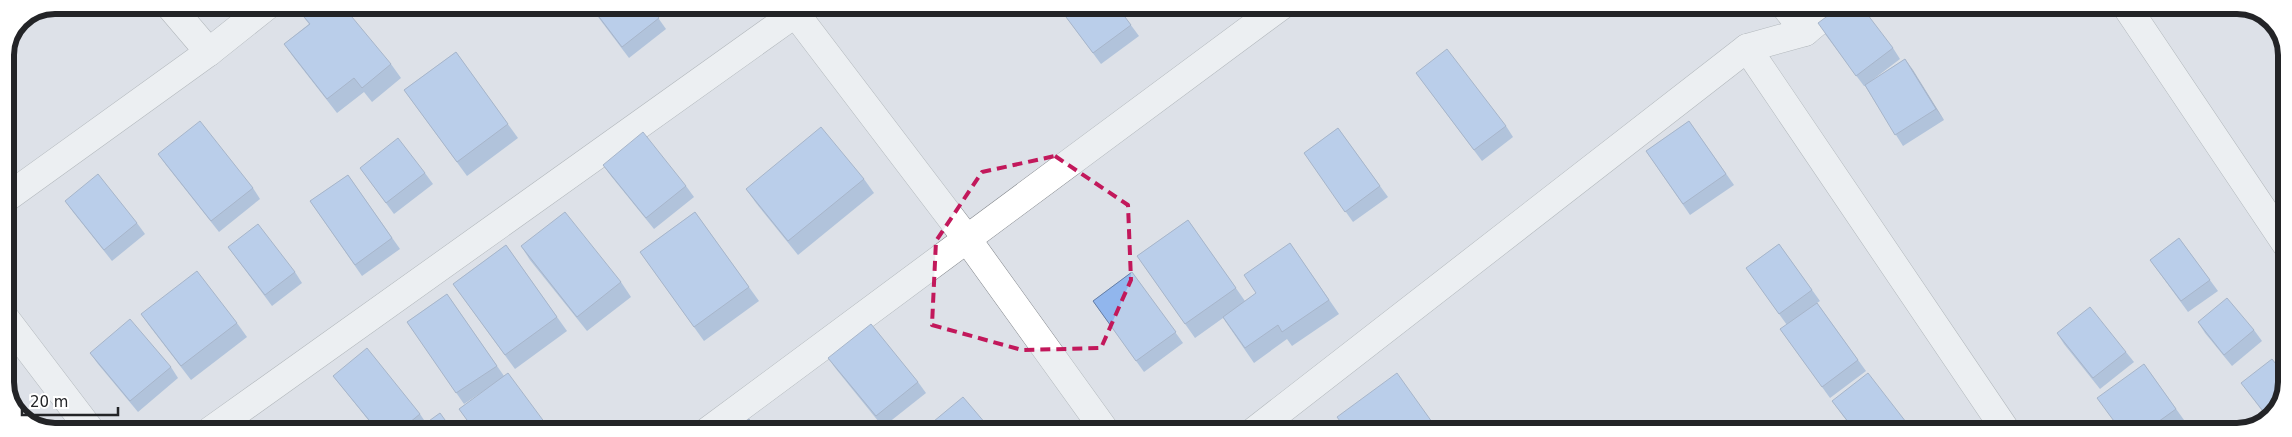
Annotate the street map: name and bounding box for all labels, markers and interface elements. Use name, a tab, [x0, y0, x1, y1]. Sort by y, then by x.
scale bar	[22, 384, 119, 416]
text: 20 m	[30, 393, 68, 411]

